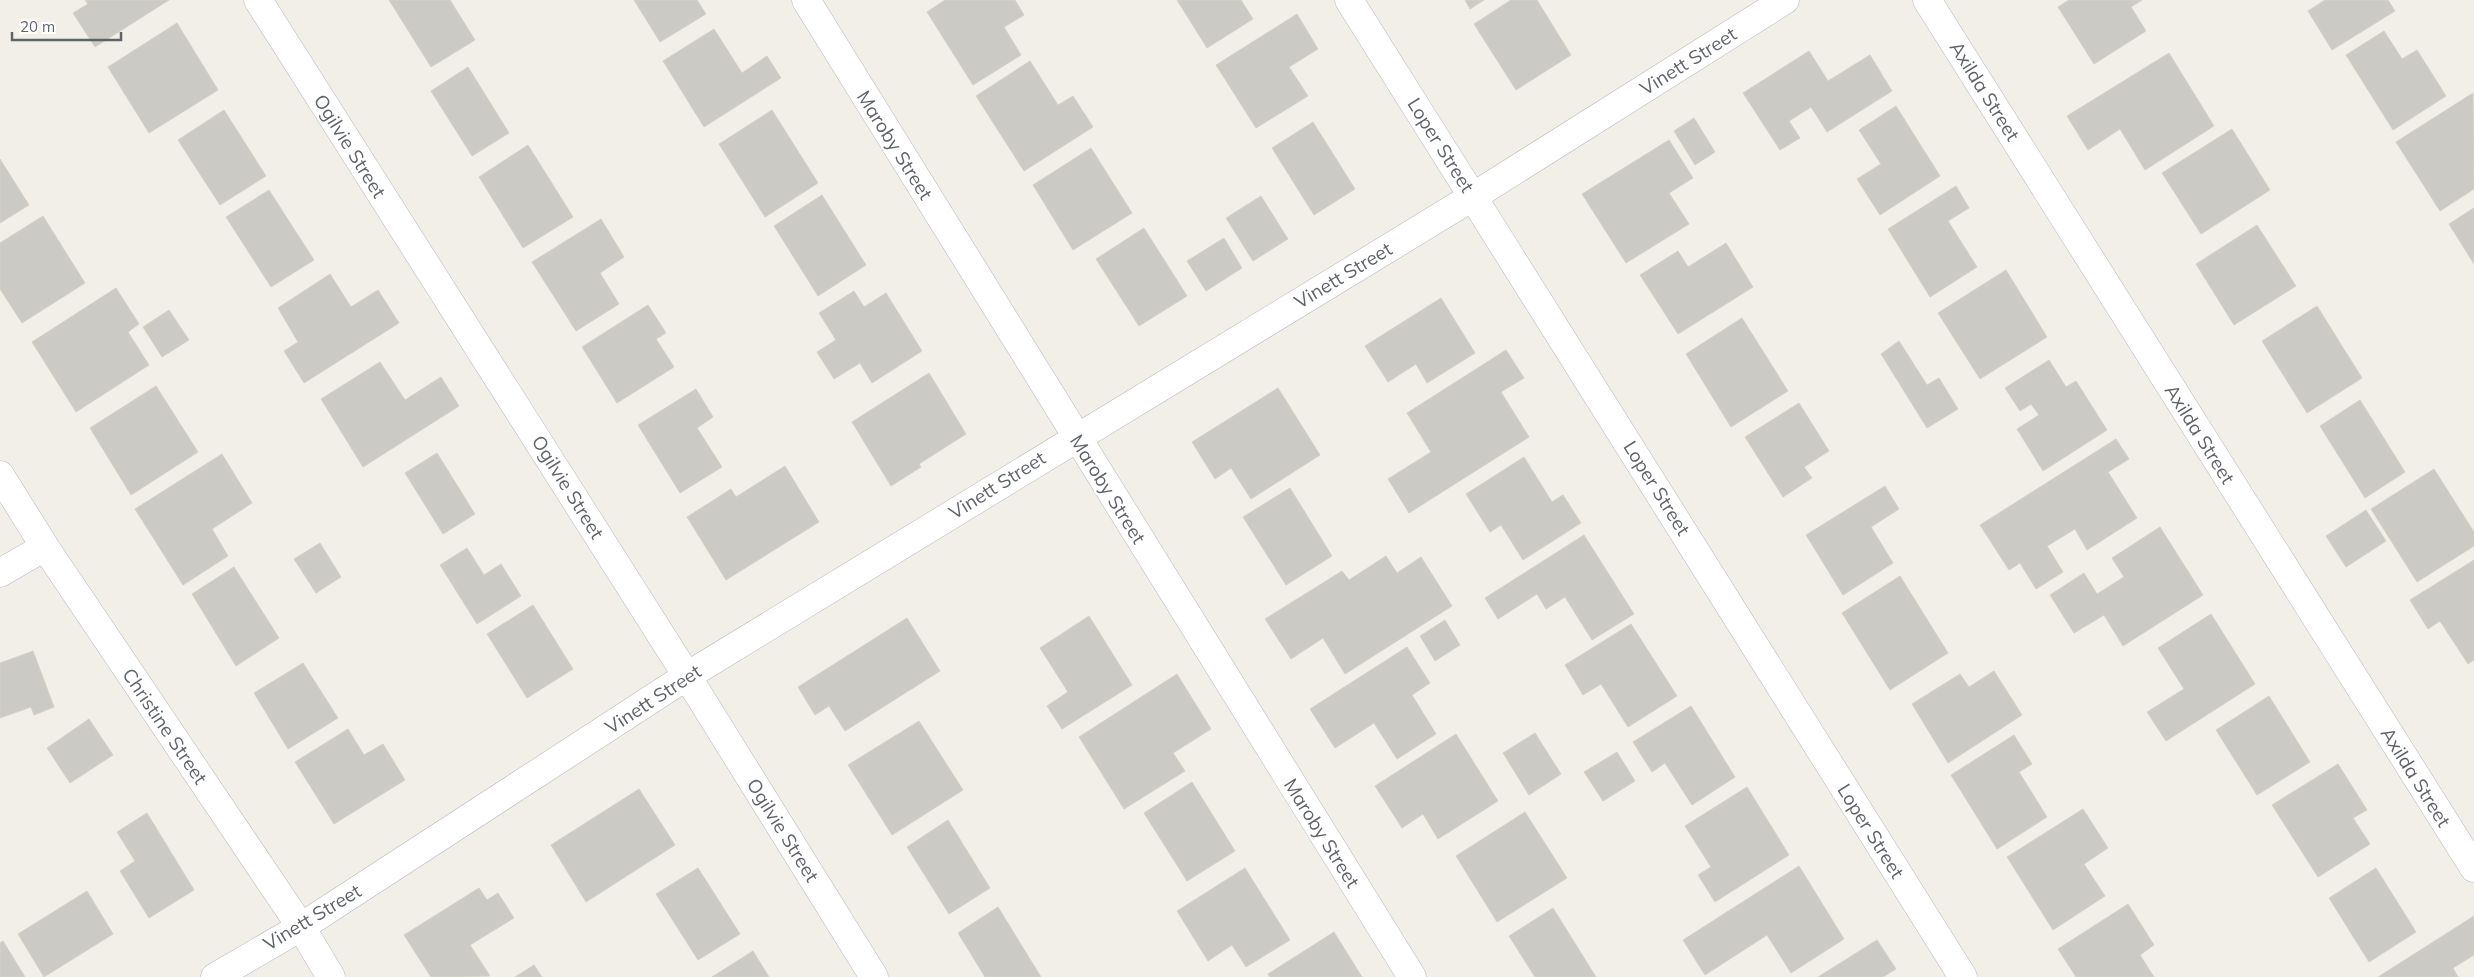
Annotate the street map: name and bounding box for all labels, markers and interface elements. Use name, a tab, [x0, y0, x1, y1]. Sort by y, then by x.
scale bar	[12, 10, 121, 42]
text: 20 m	[20, 17, 55, 36]
street label: Vinett Street	[1635, 22, 1741, 100]
street label: Axilda Street	[1945, 37, 2025, 146]
street label: Maroby Street	[852, 86, 938, 204]
street label: Ogilvie Street	[309, 90, 392, 203]
street label: Loper Street	[1402, 93, 1480, 197]
street label: Vinett Street	[1290, 236, 1397, 314]
street label: Axilda Street	[2160, 380, 2240, 489]
street label: Maroby Street	[1065, 430, 1151, 548]
street label: Ogilvie Street	[527, 431, 610, 544]
street label: Loper Street	[1618, 436, 1696, 540]
street label: Vinett Street	[944, 446, 1050, 524]
street label: Vinett Street	[600, 659, 706, 739]
street label: Christine Street	[117, 663, 213, 789]
street label: Axilda Street	[2376, 723, 2456, 832]
street label: Ogilvie Street	[742, 774, 825, 887]
street label: Maroby Street	[1279, 774, 1365, 892]
street label: Loper Street	[1832, 779, 1910, 883]
street label: Vinett Street	[259, 878, 366, 956]

